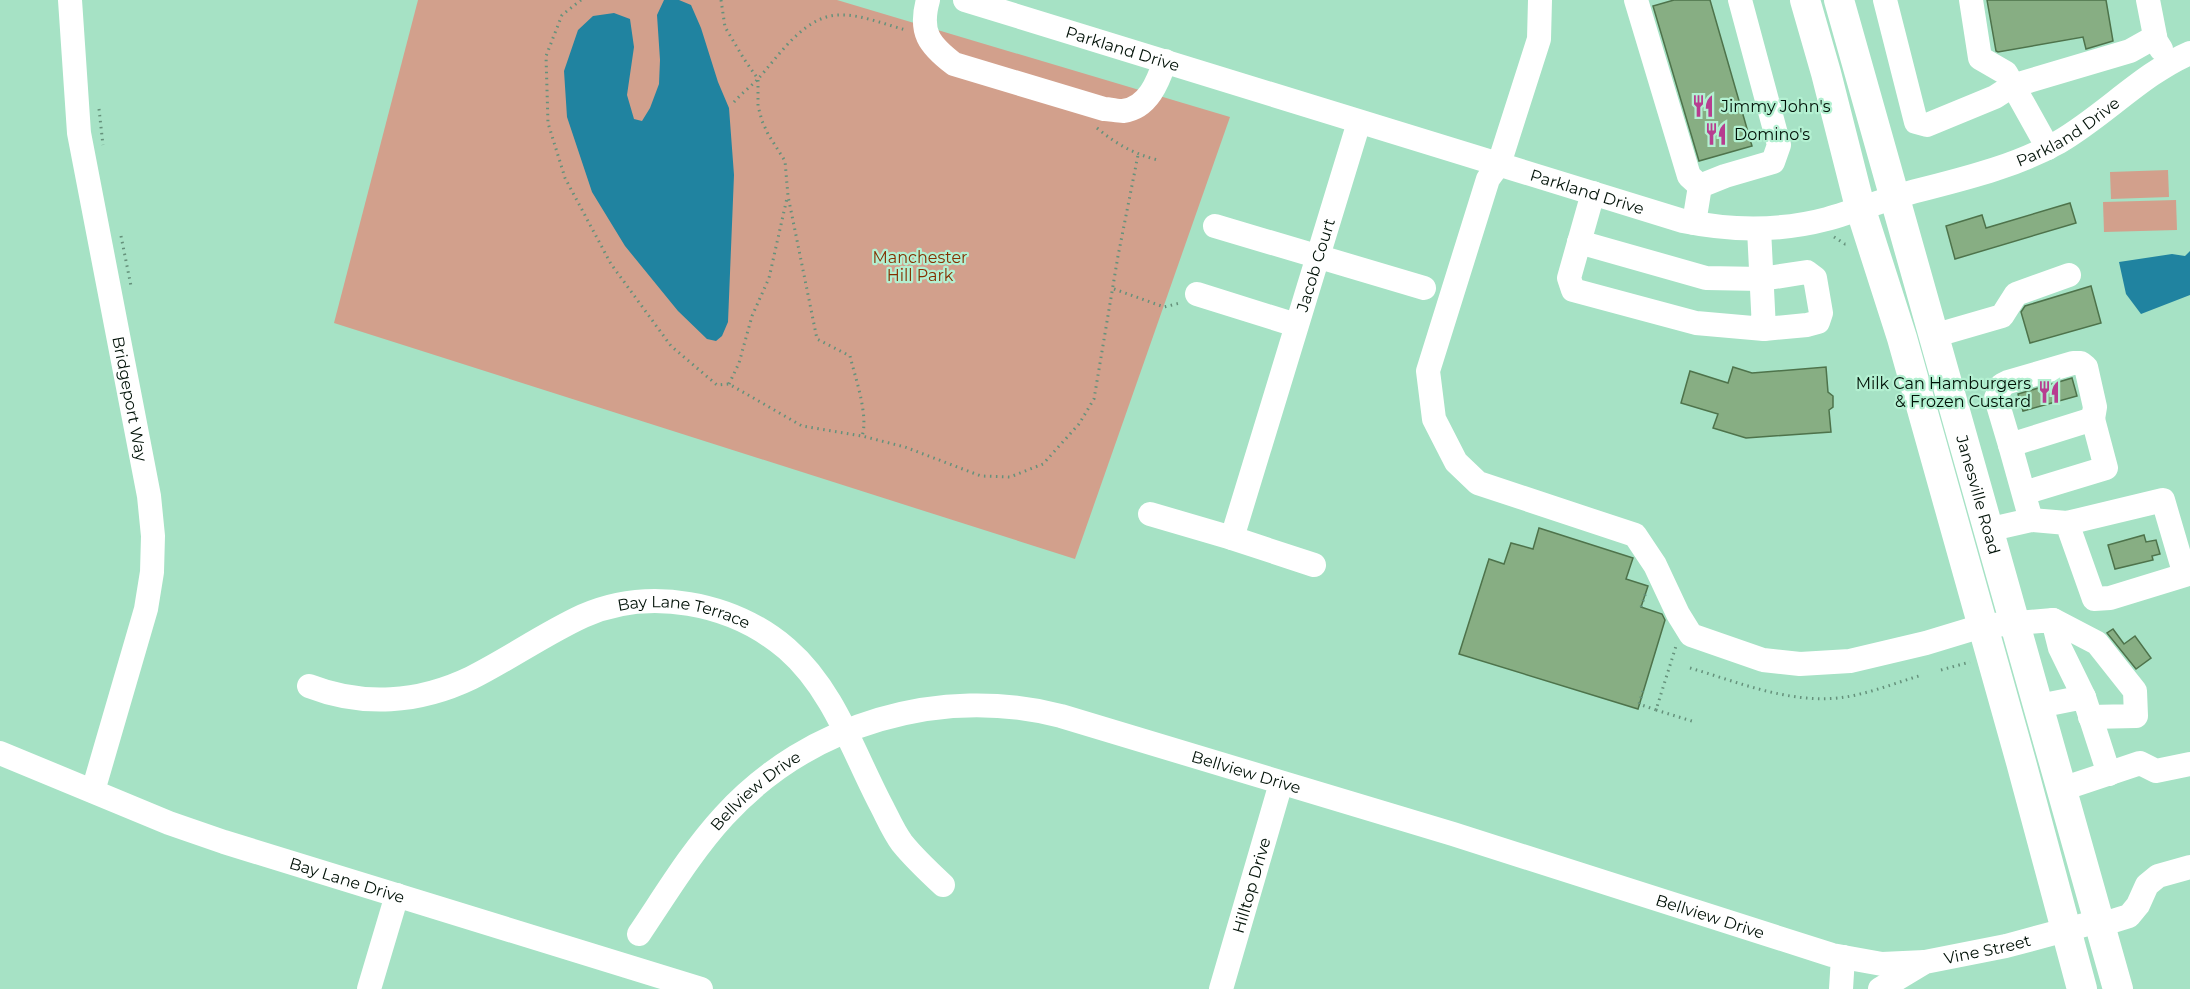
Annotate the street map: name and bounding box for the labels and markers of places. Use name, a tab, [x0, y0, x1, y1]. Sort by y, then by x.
restaurant icon: Jimmy John's	[1690, 93, 1716, 119]
place label: Jimmy John's	[1720, 97, 1831, 116]
restaurant icon: Domino's	[1703, 121, 1729, 147]
place label: Domino's	[1734, 125, 1810, 144]
place label: Milk Can Hamburgers & Frozen Custard	[1856, 374, 2031, 411]
restaurant icon: Milk Can Hamburgers & Frozen Custard	[2036, 379, 2062, 405]

